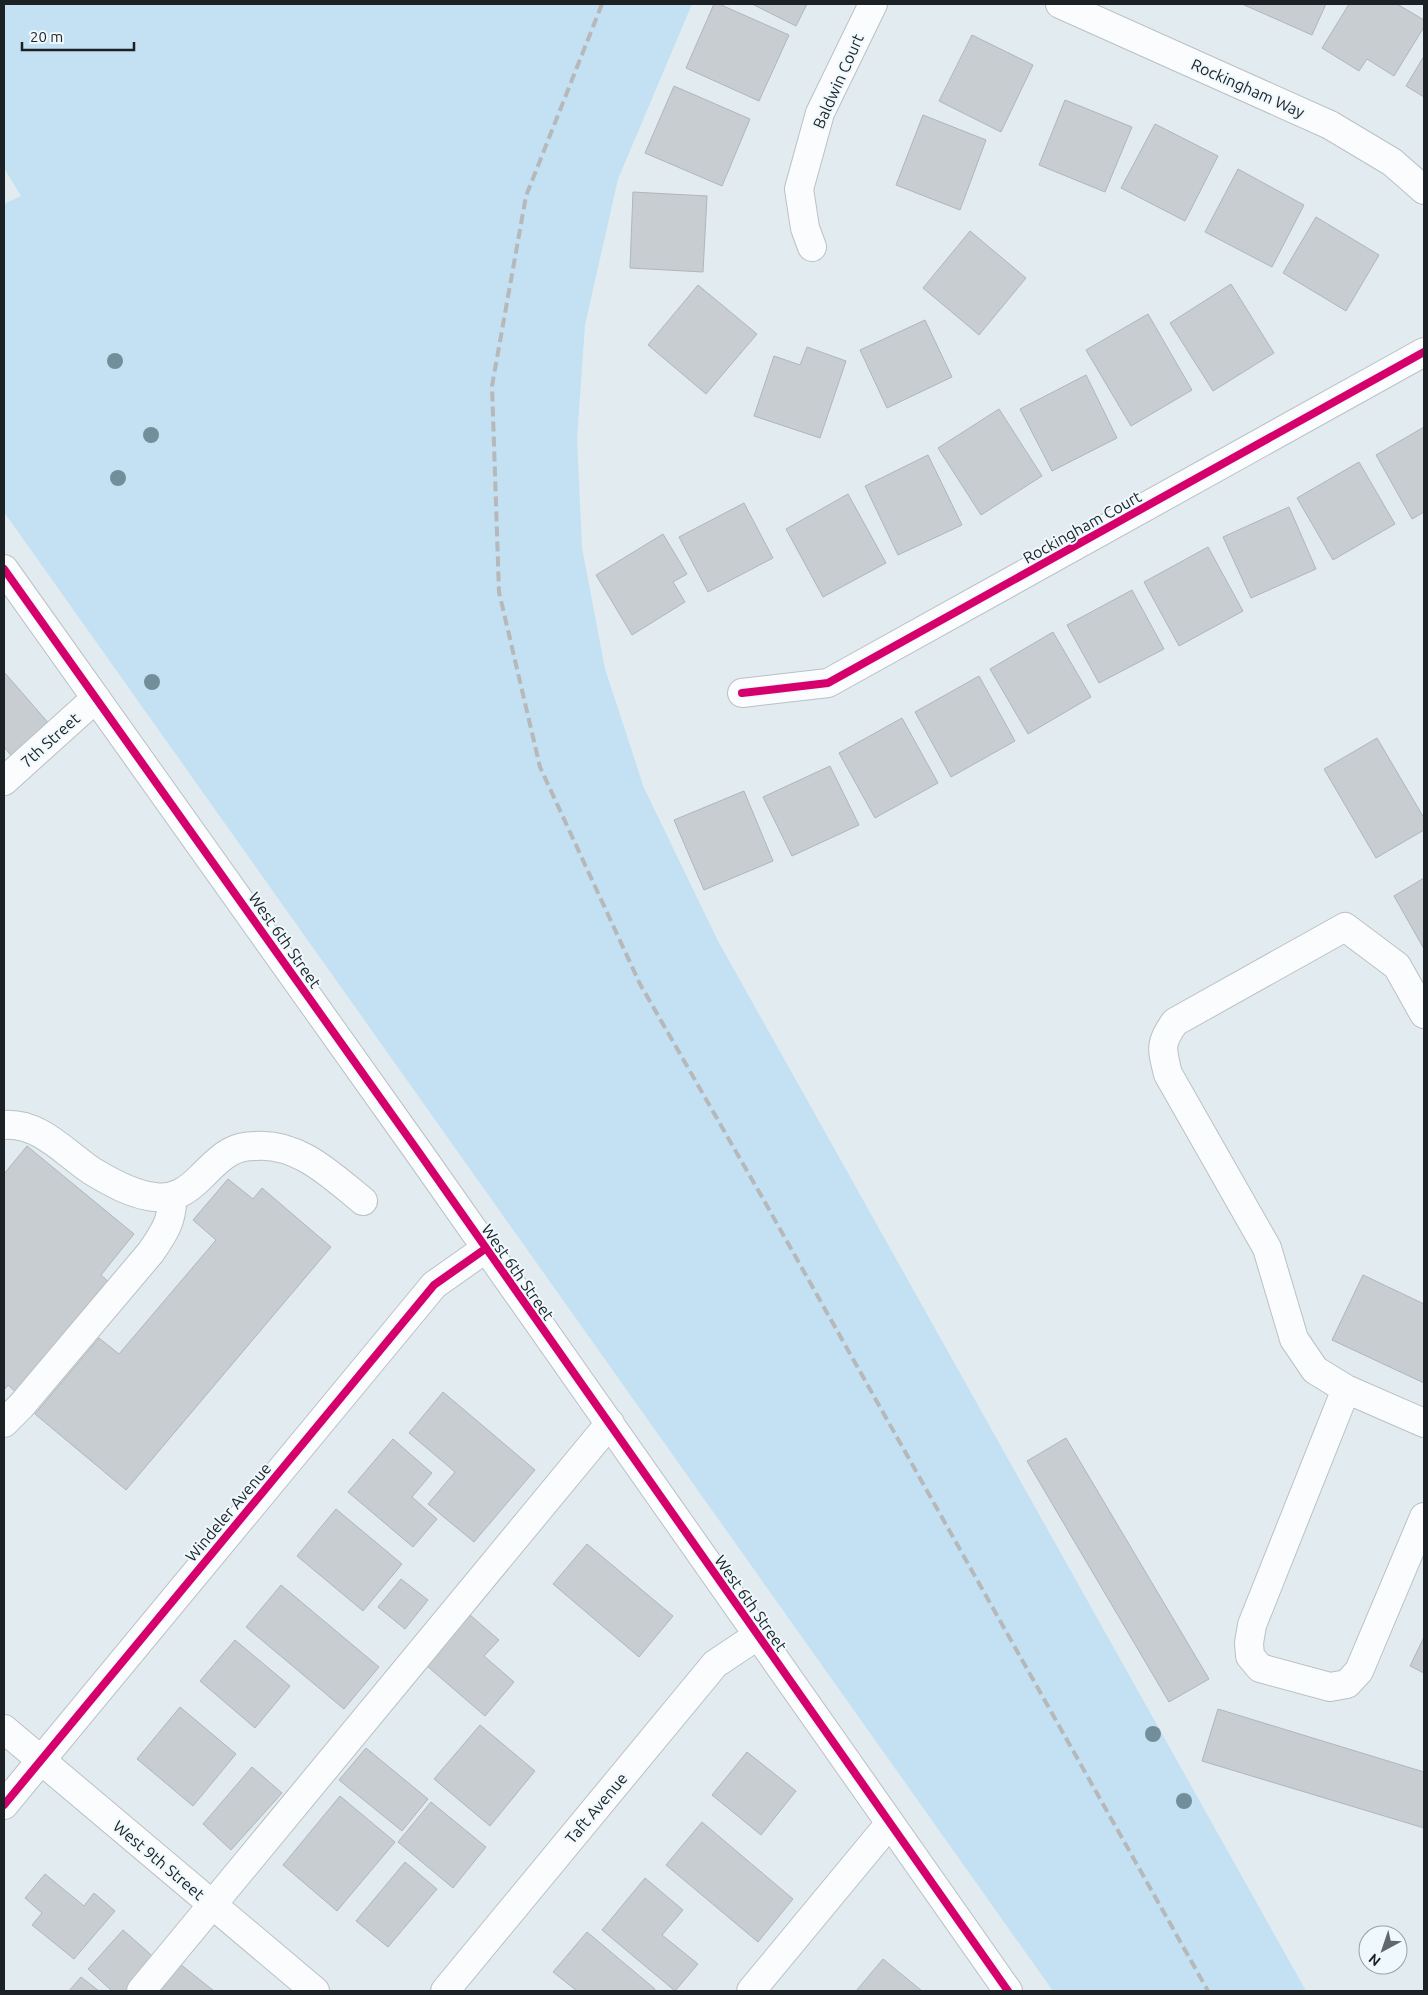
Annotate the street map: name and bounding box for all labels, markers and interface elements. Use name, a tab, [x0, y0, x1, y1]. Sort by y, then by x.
scale bar	[22, 20, 135, 52]
text: 20 m	[30, 28, 63, 45]
street label: Baldwin Court	[809, 30, 867, 131]
street label: Rockingham Way	[1188, 55, 1308, 121]
street label: Rockingham Court	[1020, 487, 1145, 567]
street label: 7th Street	[17, 708, 84, 771]
street label: West 6th Street	[245, 889, 325, 992]
street label: West 6th Street	[478, 1221, 558, 1324]
street label: Windeler Avenue	[182, 1459, 274, 1565]
street label: West 6th Street	[711, 1552, 791, 1655]
street label: Taft Avenue	[561, 1769, 631, 1847]
street label: West 9th Street	[110, 1817, 209, 1904]
north arrow	[1358, 1925, 1408, 1975]
text: N	[1365, 1950, 1384, 1969]

